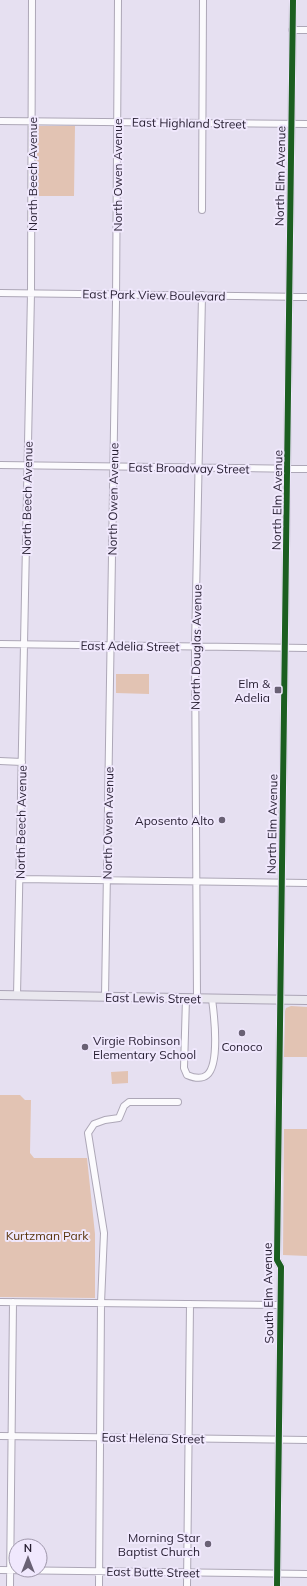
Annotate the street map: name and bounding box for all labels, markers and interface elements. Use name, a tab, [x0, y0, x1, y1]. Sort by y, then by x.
street label: East Highland Street	[132, 115, 246, 131]
street label: North Beech Avenue	[25, 117, 40, 231]
street label: North Owen Avenue	[110, 119, 125, 231]
street label: North Elm Avenue	[272, 126, 288, 226]
street label: East Park View Boulevard	[82, 286, 226, 304]
street label: North Beech Avenue	[19, 441, 35, 555]
street label: North Owen Avenue	[105, 442, 121, 556]
street label: North Elm Avenue	[269, 450, 285, 550]
street label: East Broadway Street	[128, 459, 250, 477]
street label: North Douglas Avenue	[187, 584, 205, 710]
street label: East Adelia Street	[80, 638, 180, 654]
place label: Elm & Adelia	[235, 676, 271, 705]
marker: Elm & Adelia	[273, 685, 283, 695]
street label: North Beech Avenue	[13, 765, 29, 879]
street label: North Owen Avenue	[100, 766, 116, 880]
street label: North Elm Avenue	[264, 774, 280, 874]
place label: Aposento Alto	[135, 813, 214, 828]
marker: Aposento Alto	[217, 815, 227, 825]
street label: East Lewis Street	[105, 990, 201, 1006]
marker: Conoco	[237, 1028, 247, 1038]
place label: Virgie Robinson Elementary School	[93, 1033, 196, 1062]
place label: Conoco	[221, 1039, 263, 1054]
marker: Virgie Robinson Elementary School	[80, 1042, 90, 1052]
park label: Kurtzman Park	[6, 1228, 89, 1243]
street label: South Elm Avenue	[260, 1242, 276, 1344]
street label: East Helena Street	[101, 1430, 205, 1446]
place label: Morning Star Baptist Church	[118, 1530, 201, 1559]
north arrow	[8, 1538, 48, 1578]
marker: Morning Star Baptist Church	[203, 1539, 213, 1549]
text: N	[24, 1541, 32, 1555]
street label: East Butte Street	[106, 1564, 200, 1580]

